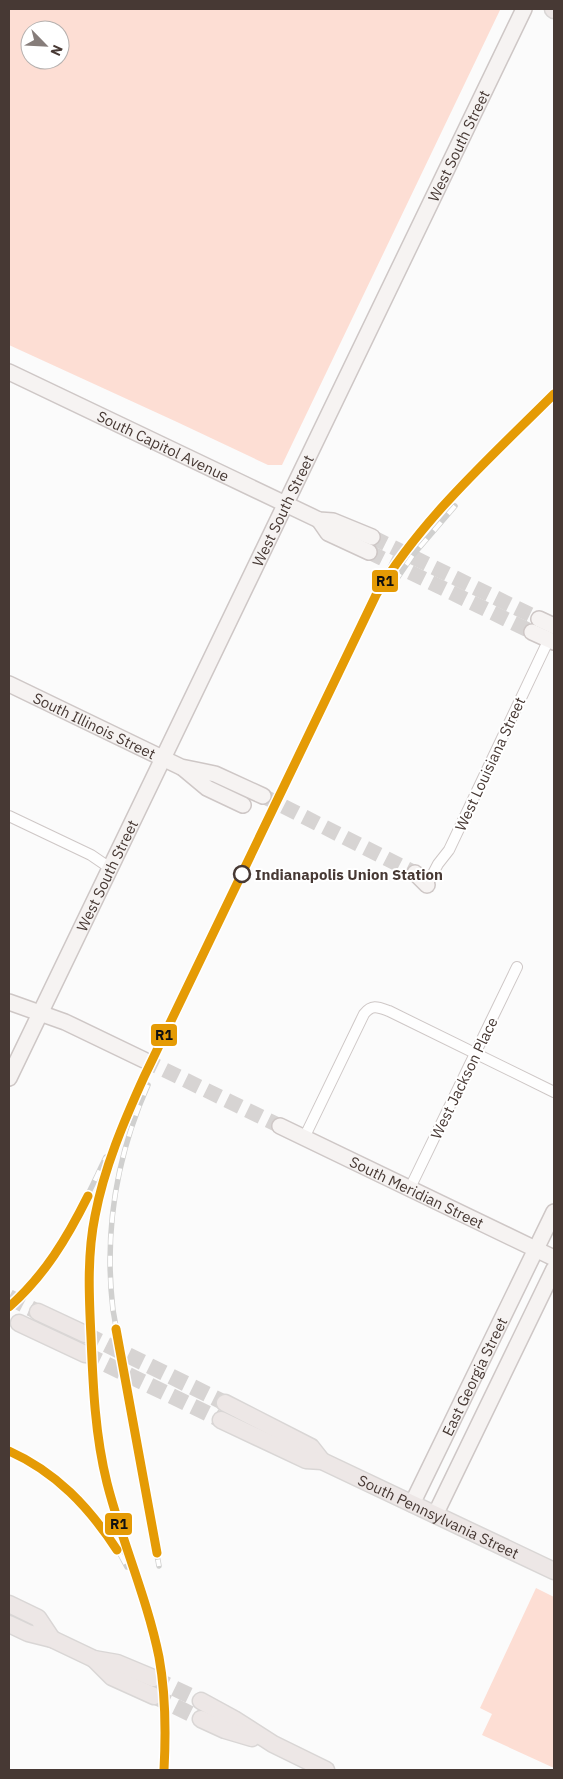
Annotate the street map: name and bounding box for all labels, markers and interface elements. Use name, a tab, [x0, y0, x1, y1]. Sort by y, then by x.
north arrow	[20, 20, 70, 70]
text: N	[47, 42, 67, 59]
street label: West South Street	[423, 87, 493, 204]
street label: South Capitol Avenue	[94, 406, 232, 485]
street label: West South Street	[247, 452, 317, 569]
line badge: R1	[371, 569, 399, 593]
text: R1	[376, 572, 395, 590]
street label: South Illinois Street	[30, 688, 159, 763]
street label: West Louisiana Street	[451, 694, 529, 834]
street label: West South Street	[72, 816, 142, 934]
marker: Indianapolis Union Station	[233, 865, 251, 883]
place label: Indianapolis Union Station	[255, 865, 443, 884]
street label: West Jackson Place	[426, 1014, 502, 1142]
line badge: R1	[150, 1023, 178, 1047]
text: R1	[155, 1026, 174, 1044]
street label: South Meridian Street	[347, 1152, 487, 1232]
street label: East Georgia Street	[437, 1314, 511, 1439]
street label: South Pennsylvania Street	[355, 1470, 522, 1563]
line badge: R1	[104, 1512, 133, 1536]
text: R1	[110, 1515, 129, 1533]

